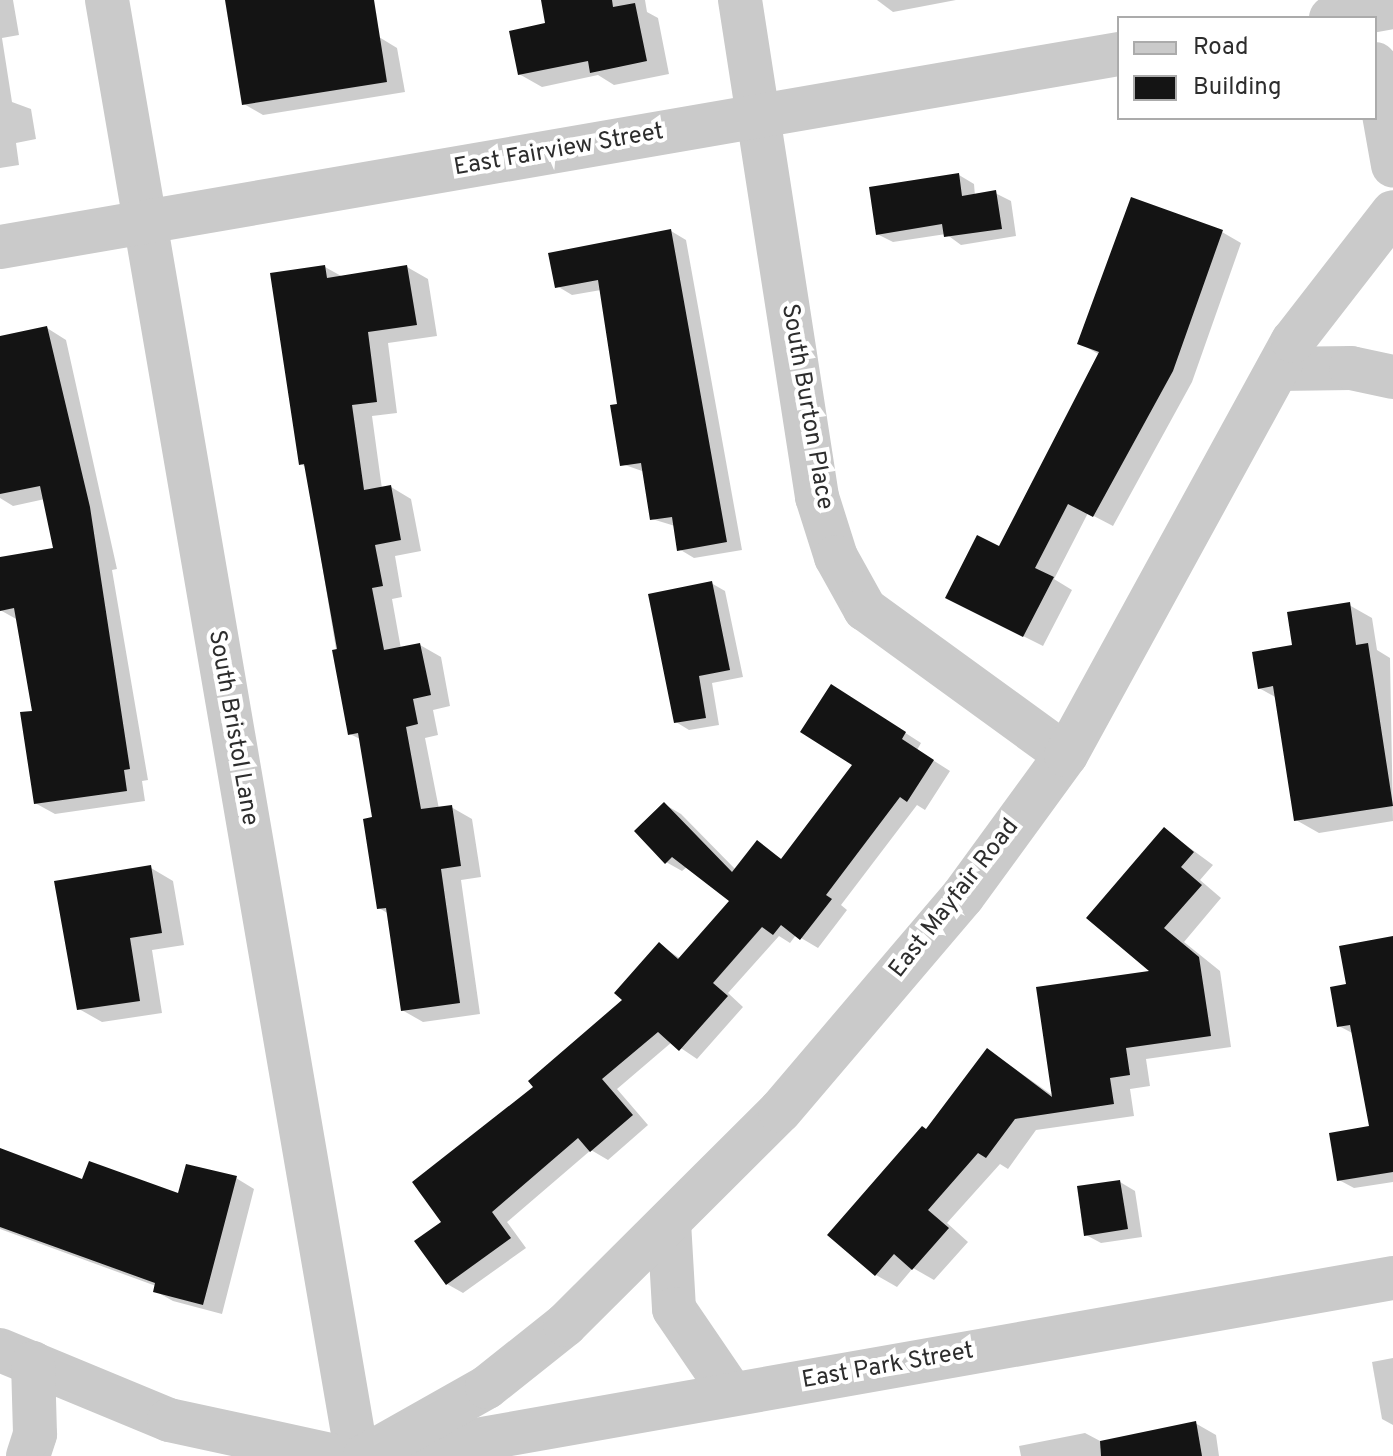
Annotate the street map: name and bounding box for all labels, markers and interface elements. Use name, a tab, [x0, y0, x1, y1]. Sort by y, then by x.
legend	[1117, 16, 1377, 120]
text: Road	[1193, 33, 1249, 63]
text: Building	[1193, 73, 1282, 103]
street label: East Fairview Street	[452, 118, 666, 184]
street label: South Burton Place	[774, 302, 838, 512]
street label: South Bristol Lane	[201, 628, 263, 828]
street label: East Mayfair Road	[884, 814, 1026, 984]
street label: East Park Street	[800, 1338, 976, 1396]

